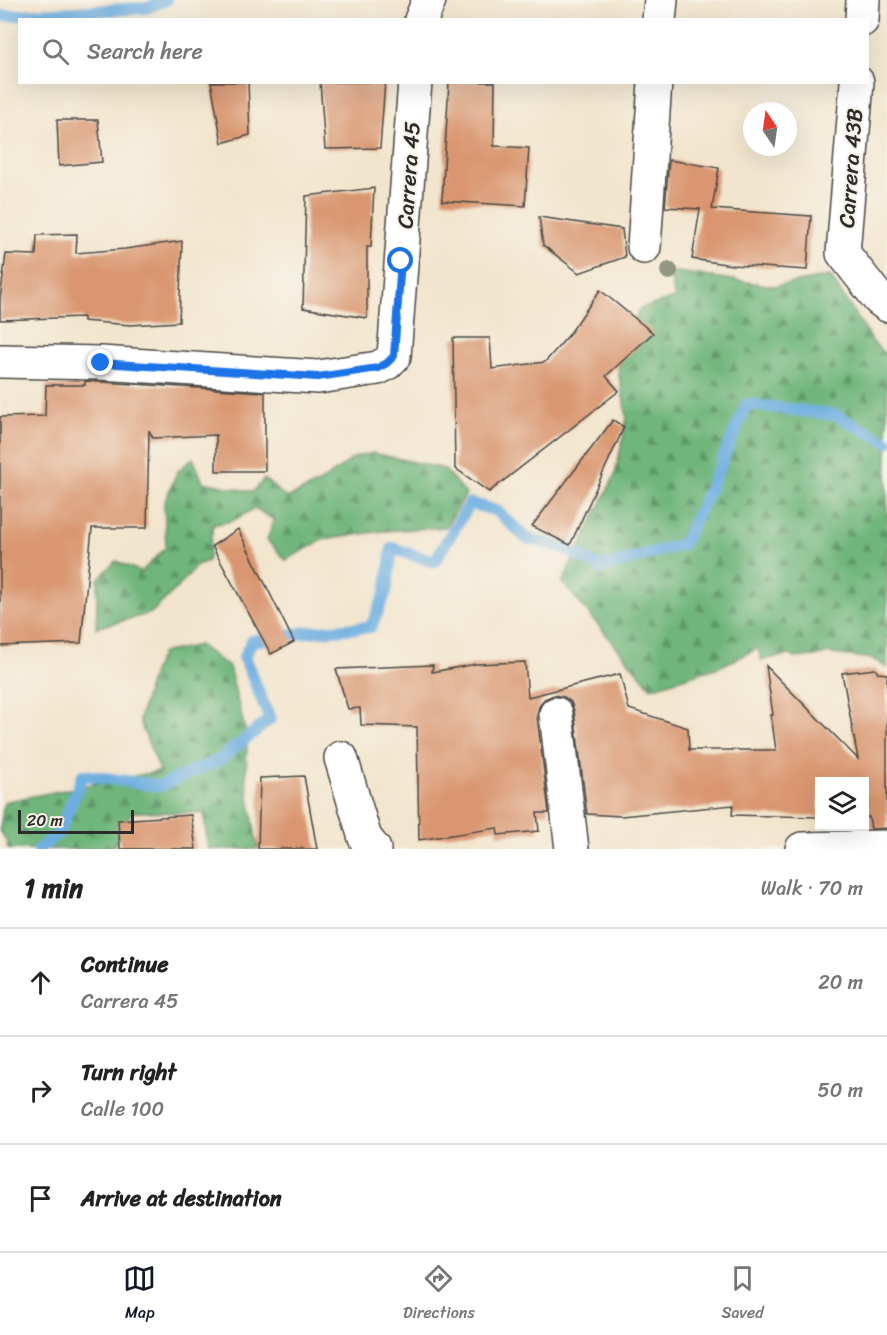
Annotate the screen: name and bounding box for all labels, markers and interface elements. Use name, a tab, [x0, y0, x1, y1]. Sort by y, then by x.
search box	[18, 18, 869, 84]
text: Search here	[87, 32, 203, 71]
icon: search	[39, 35, 72, 68]
north arrow	[743, 102, 797, 156]
street label: Carrera 43B	[827, 107, 874, 229]
street label: Carrera 45	[385, 120, 432, 230]
route start	[387, 247, 413, 273]
route end	[87, 349, 113, 375]
map controls	[815, 777, 869, 831]
button: layers	[815, 777, 869, 831]
text: 20 m	[27, 806, 63, 835]
scale bar	[18, 807, 134, 834]
text: 1 min	[24, 865, 83, 911]
text: Walk · 70 m	[761, 871, 863, 906]
text: Continue	[81, 945, 169, 984]
text: 20 m	[818, 965, 863, 1000]
icon: ahead	[24, 966, 57, 999]
text: Carrera 45	[81, 984, 178, 1019]
text: Turn right	[81, 1053, 176, 1092]
text: 50 m	[818, 1073, 863, 1108]
icon: right	[24, 1074, 57, 1107]
text: Calle 100	[81, 1092, 164, 1127]
text: Arrive at destination	[81, 1179, 282, 1218]
icon: arrive	[24, 1182, 57, 1215]
tab: Map	[123, 1262, 156, 1327]
tab: Directions	[403, 1262, 475, 1327]
tab: Saved	[721, 1262, 764, 1327]

